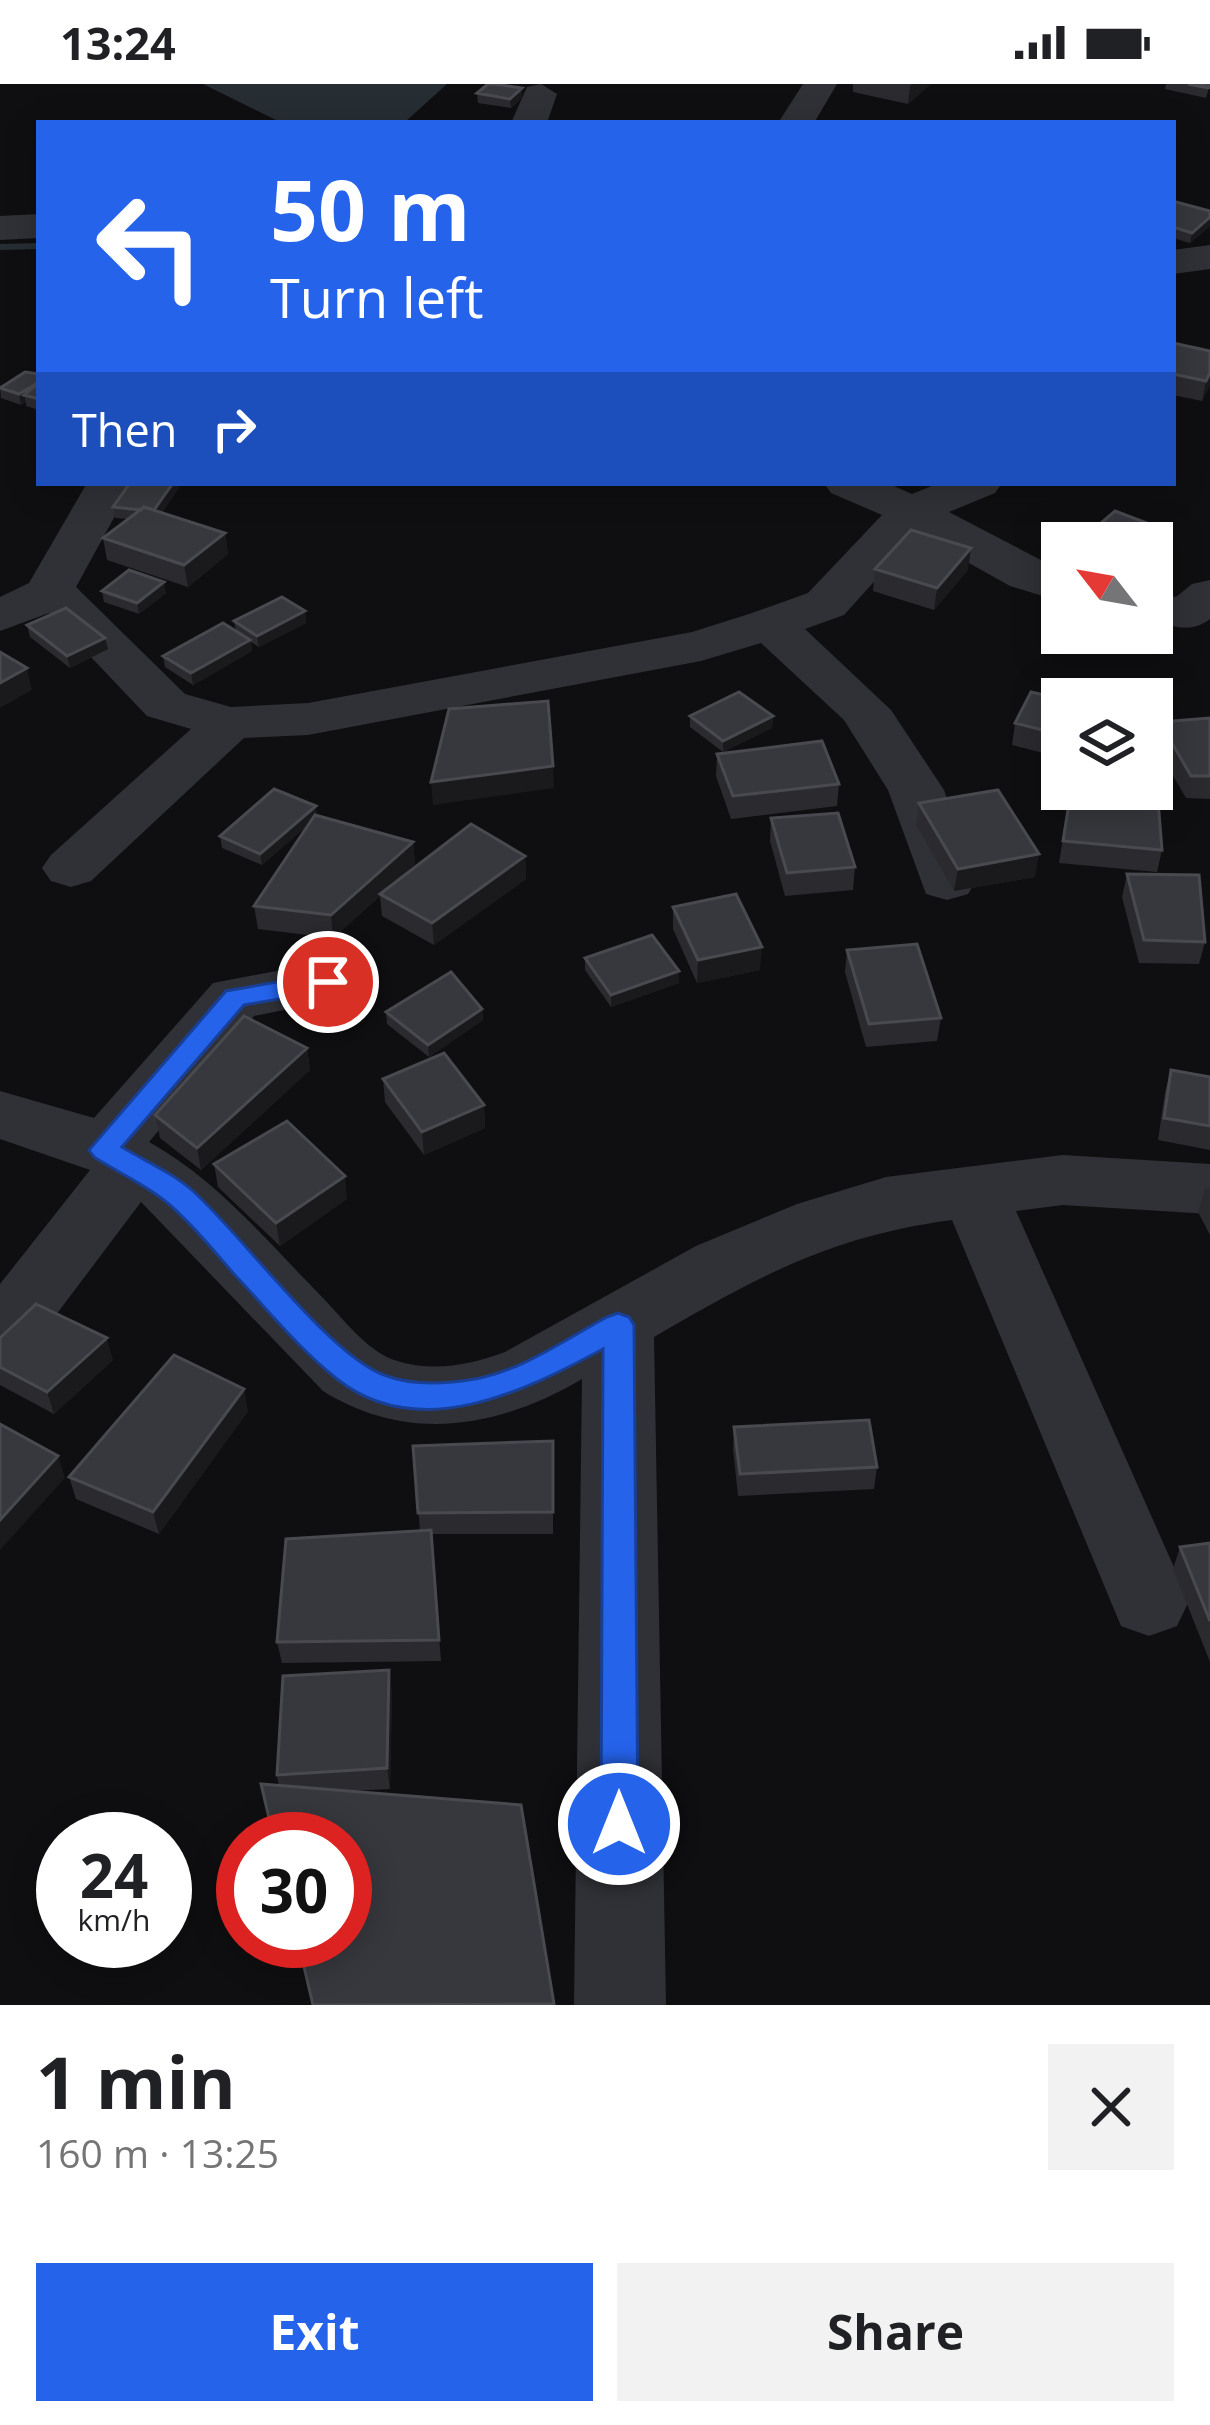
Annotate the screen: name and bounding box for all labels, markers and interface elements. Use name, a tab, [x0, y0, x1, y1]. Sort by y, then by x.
text: 13:24	[60, 12, 176, 73]
text: 50 m	[270, 151, 470, 266]
icon: left	[72, 168, 228, 324]
text: Turn left	[270, 260, 483, 334]
icon: right	[201, 396, 267, 462]
text: Then	[72, 399, 177, 460]
north arrow	[1041, 522, 1173, 654]
map controls	[1041, 522, 1173, 810]
button: layers	[1041, 678, 1173, 810]
pin	[277, 931, 379, 1033]
icon: arrive	[295, 949, 361, 1015]
position arrow	[556, 1761, 682, 1887]
speed limit sign: 30	[216, 1812, 372, 1968]
text: 24	[80, 1834, 148, 1916]
text: km/h	[78, 1899, 150, 1940]
text: 1 min	[36, 2032, 236, 2130]
button: close	[1048, 2044, 1174, 2170]
text: 160 m · 13:25	[36, 2126, 279, 2179]
button: Exit	[36, 2263, 593, 2401]
button: Share	[617, 2263, 1174, 2401]

